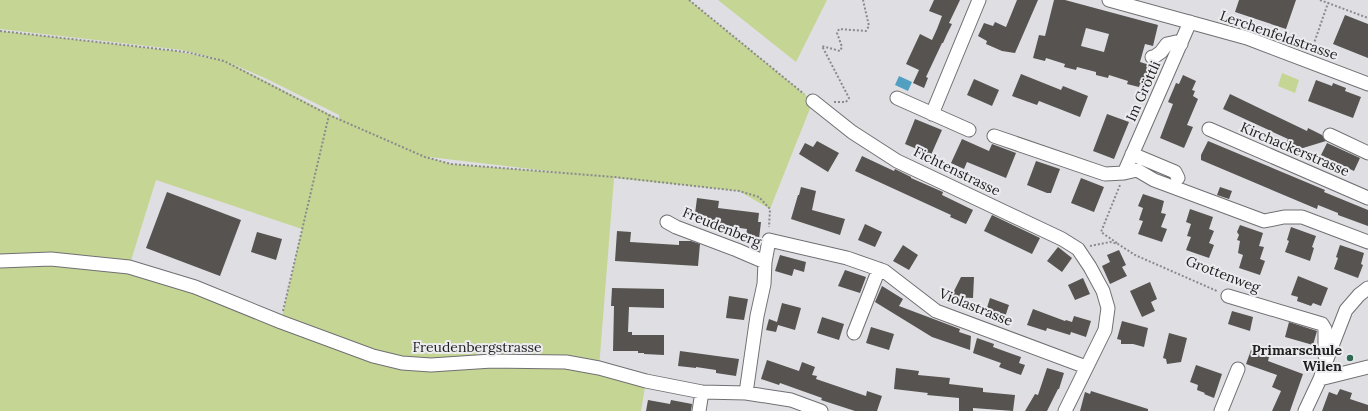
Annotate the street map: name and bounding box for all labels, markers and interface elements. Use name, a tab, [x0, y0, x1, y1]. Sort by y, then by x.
street label: Lerchenfeldstrasse	[1218, 6, 1341, 64]
street label: Im Gröttli	[1122, 58, 1164, 124]
street label: Kirchackerstrasse	[1238, 118, 1353, 180]
street label: Fichtenstrasse	[911, 142, 1004, 200]
street label: Freudenberg	[680, 203, 764, 251]
street label: Grottenweg	[1183, 252, 1263, 296]
street label: Violastrasse	[936, 284, 1016, 330]
street label: Freudenbergstrasse	[412, 338, 542, 356]
place label: Primarschule Wilen	[1252, 341, 1342, 375]
marker: Primarschule Wilen	[1345, 353, 1355, 363]

